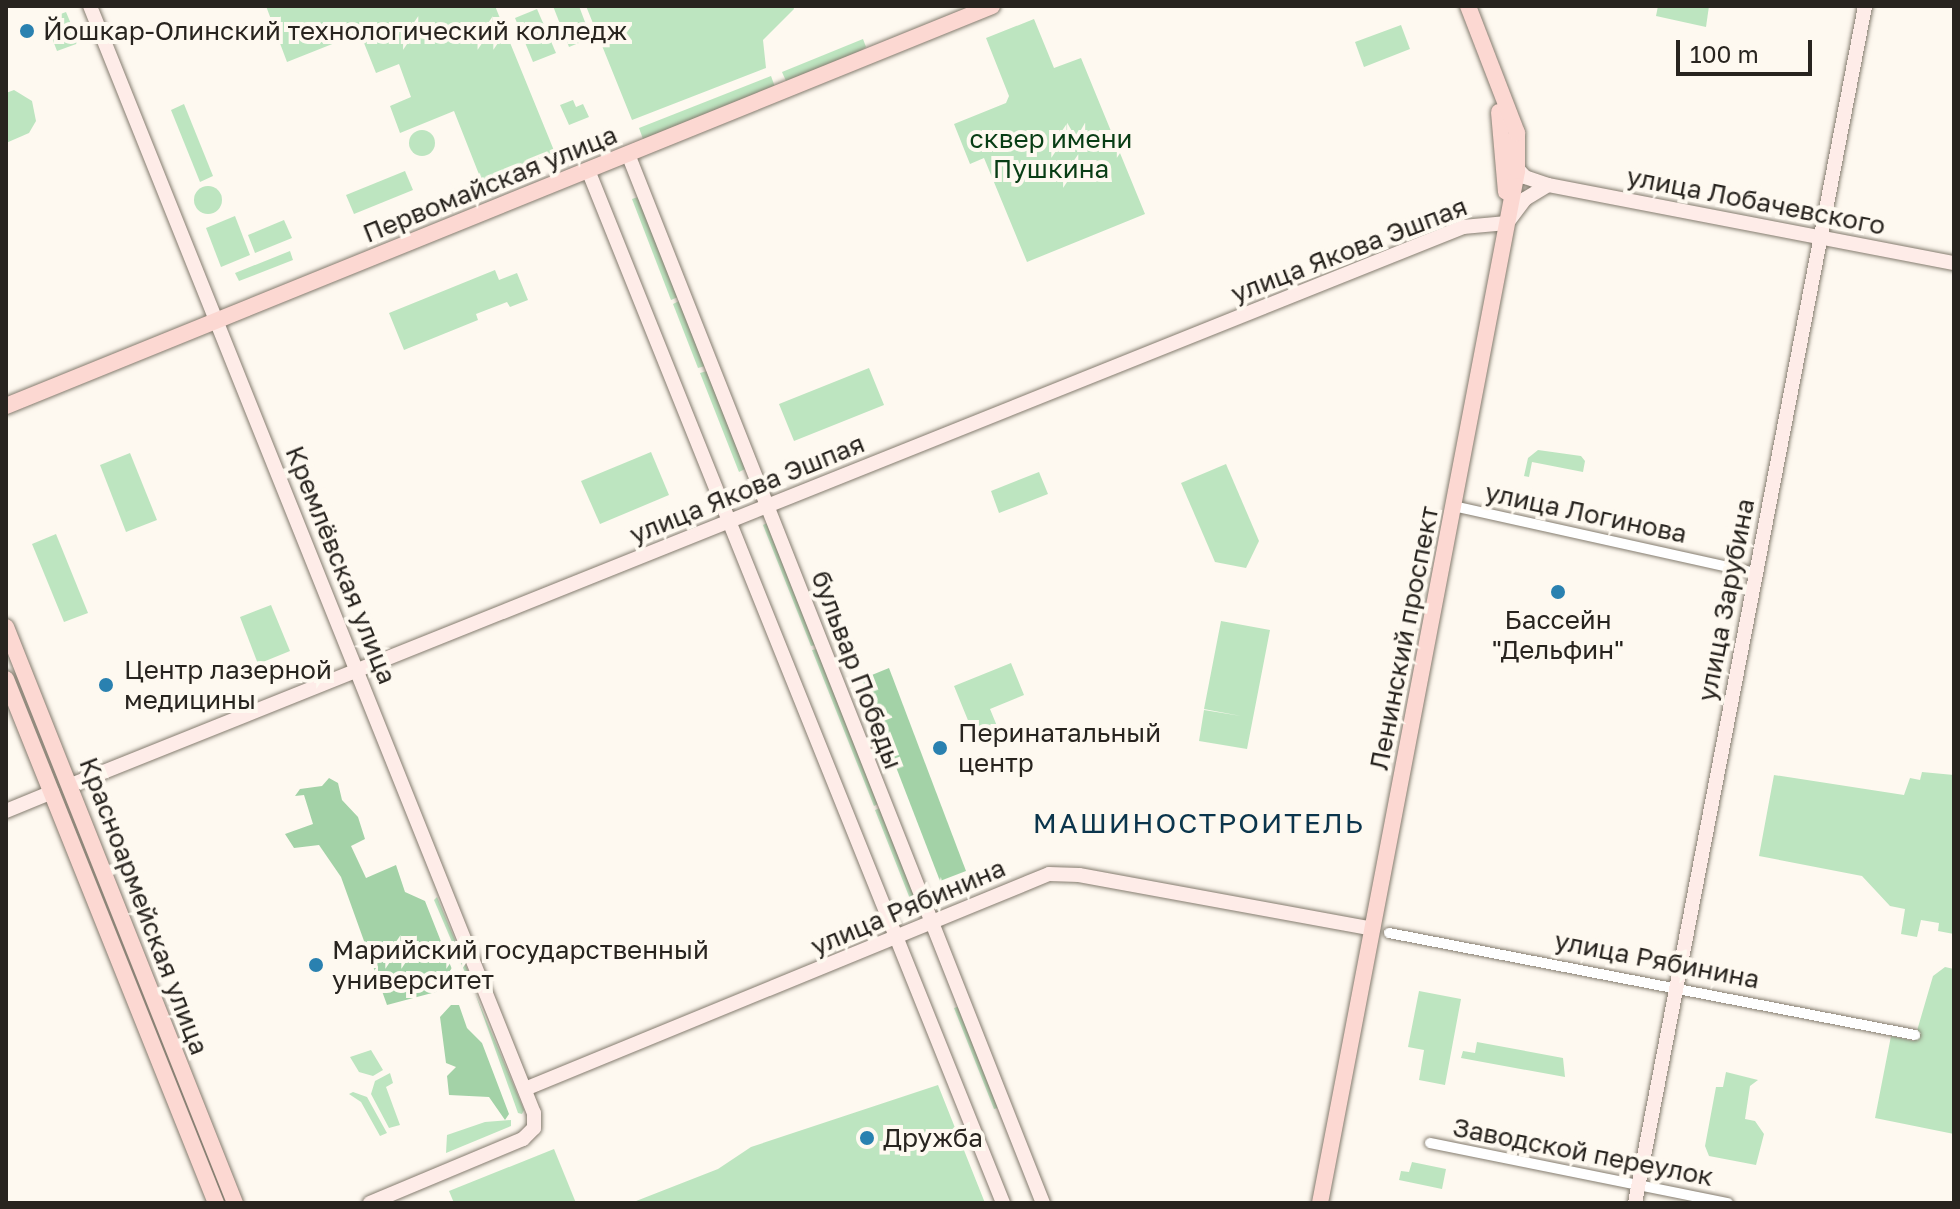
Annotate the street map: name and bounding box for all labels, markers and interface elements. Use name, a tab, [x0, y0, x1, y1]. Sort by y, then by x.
place label: Йошкар-Олинский технологический колледж	[43, 15, 627, 47]
marker: Йошкар-Олинский технологический колледж	[18, 22, 36, 40]
scale bar	[1680, 24, 1816, 74]
text: 100 m	[1690, 39, 1759, 68]
street label: Первомайская улица	[358, 119, 622, 249]
park label: сквер имени Пушкина	[970, 123, 1132, 184]
street label: улица Лобачевского	[1624, 161, 1888, 241]
street label: улица Якова Эшпая	[1227, 191, 1471, 309]
street label: улица Якова Эшпая	[625, 428, 869, 550]
street label: Кремлёвская улица	[279, 441, 403, 689]
street label: улица Логинова	[1482, 476, 1690, 550]
street label: улица Зарубина	[1691, 496, 1761, 704]
street label: Ленинский проспект	[1363, 503, 1445, 773]
street label: бульвар Победы	[805, 566, 909, 774]
marker: Бассейн "Дельфин"	[1549, 583, 1567, 601]
place label: Бассейн "Дельфин"	[1492, 604, 1624, 666]
place label: Центр лазерной медицины	[124, 654, 332, 716]
marker: Центр лазерной медицины	[95, 674, 117, 696]
place label: Перинатальный центр	[958, 717, 1161, 778]
marker: Перинатальный центр	[929, 737, 951, 759]
street label: Красноармейская улица	[73, 753, 215, 1059]
district label: МАШИНОСТРОИТЕЛЬ	[1033, 806, 1365, 840]
street label: улица Рябинина	[806, 852, 1010, 962]
street label: улица Рябинина	[1552, 925, 1762, 995]
place label: Марийский государственный университет	[332, 934, 709, 996]
marker: Марийский государственный университет	[307, 956, 325, 974]
street label: Заводской переулок	[1450, 1111, 1716, 1193]
place label: Дружба	[883, 1122, 983, 1154]
marker: Дружба	[858, 1129, 876, 1147]

